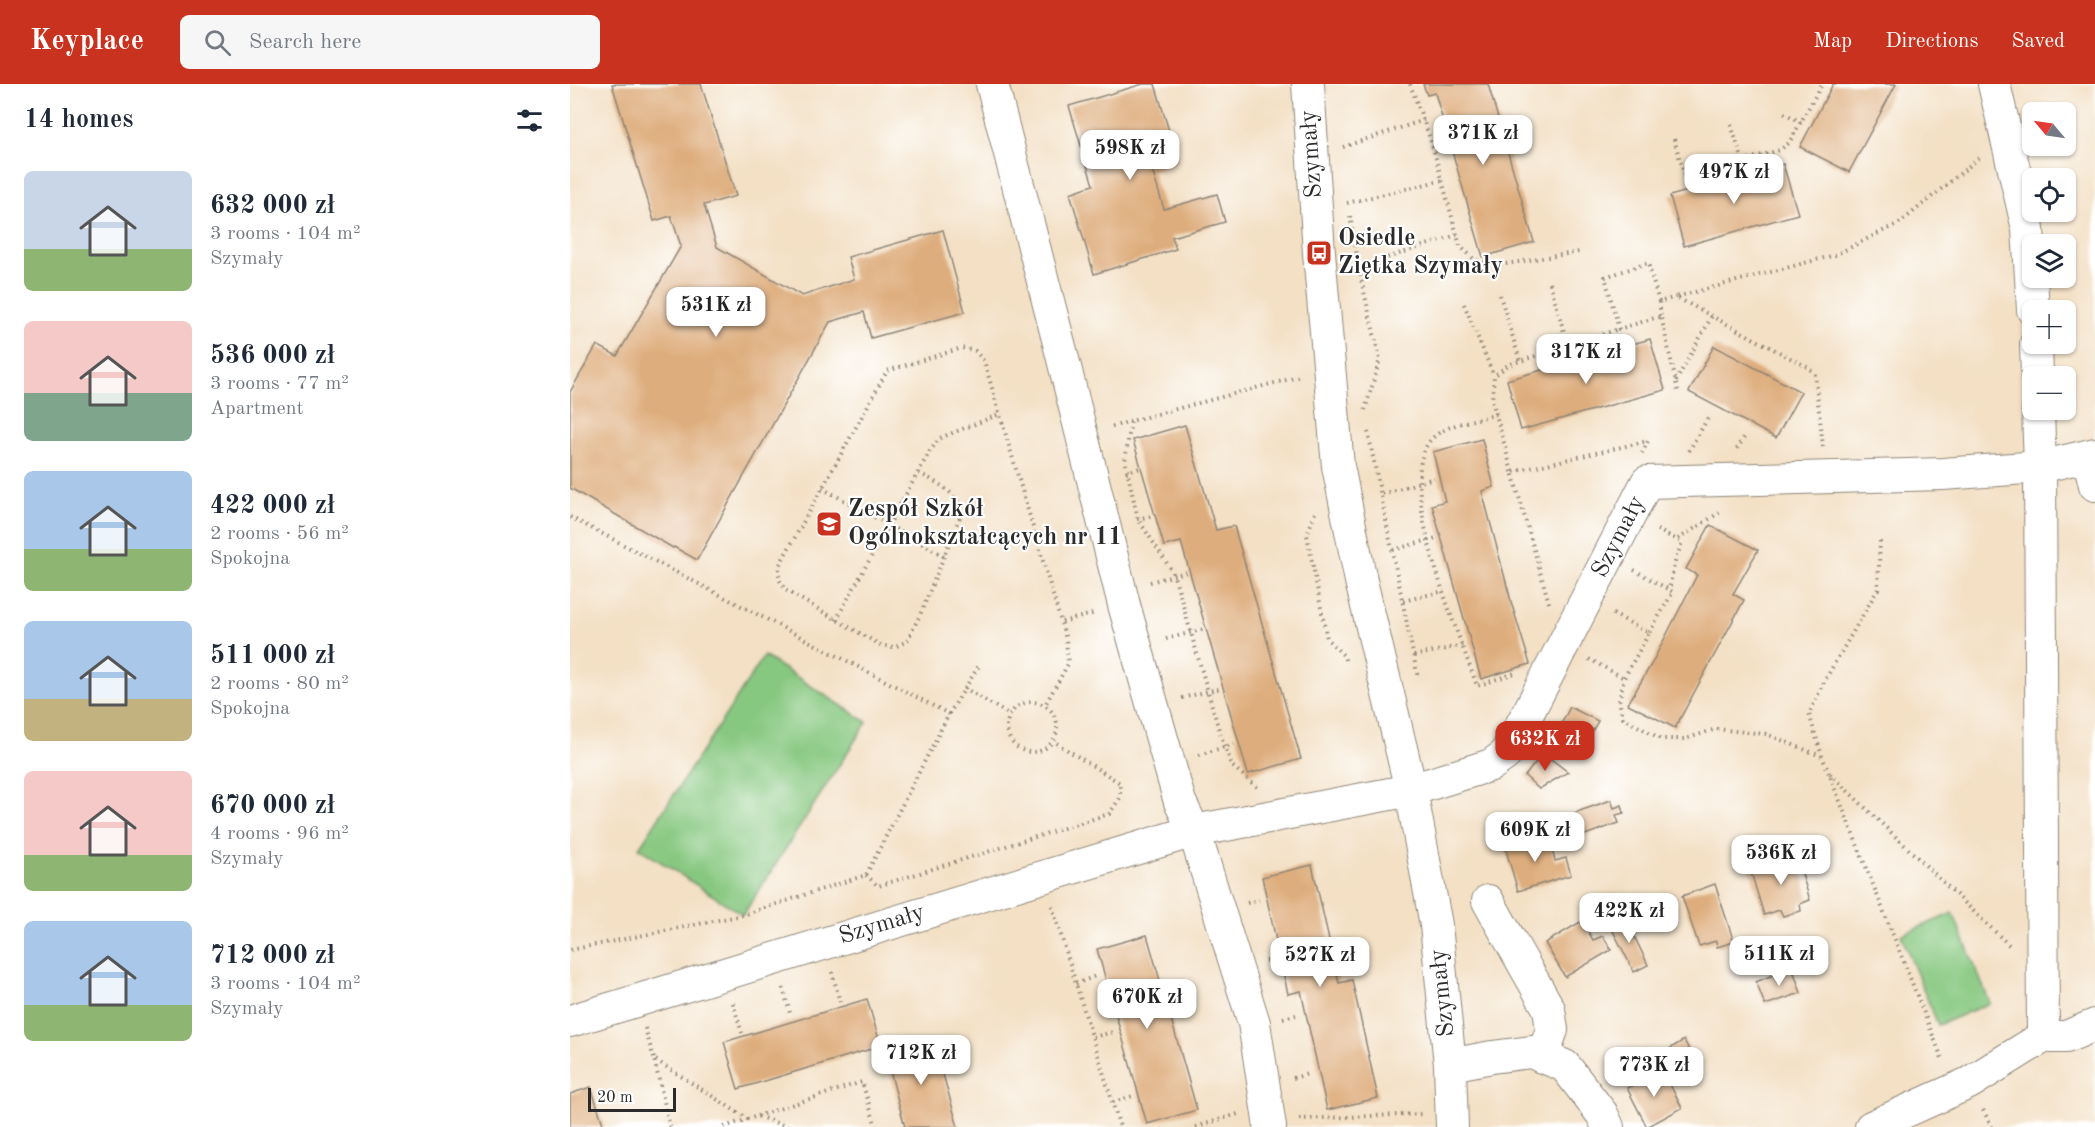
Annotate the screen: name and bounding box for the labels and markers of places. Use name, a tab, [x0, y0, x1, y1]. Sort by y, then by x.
pin: 371K zł	[1428, 115, 1538, 166]
pin: 598K zł	[1075, 130, 1185, 181]
pin: 497K zł	[1679, 154, 1789, 205]
place label: Osiedle Ziętka Szymały	[1338, 227, 1503, 279]
bus stop icon: Osiedle Ziętka Szymały	[1304, 238, 1334, 268]
pin: 531K zł	[661, 287, 771, 338]
pin: 317K zł	[1531, 334, 1641, 385]
place label: Zespół Szkół Ogólnokształcących nr 11	[848, 498, 1122, 550]
school or university icon: Zespół Szkół Ogólnokształcących nr 11	[814, 509, 844, 539]
pin: 632K zł	[1490, 721, 1600, 772]
pin: 609K zł	[1480, 812, 1590, 863]
pin: 536K zł	[1726, 835, 1836, 886]
pin: 422K zł	[1574, 893, 1684, 944]
pin: 511K zł	[1724, 936, 1834, 987]
pin: 527K zł	[1265, 937, 1375, 988]
pin: 670K zł	[1092, 979, 1202, 1030]
pin: 712K zł	[866, 1035, 976, 1086]
pin: 773K zł	[1599, 1047, 1709, 1098]

